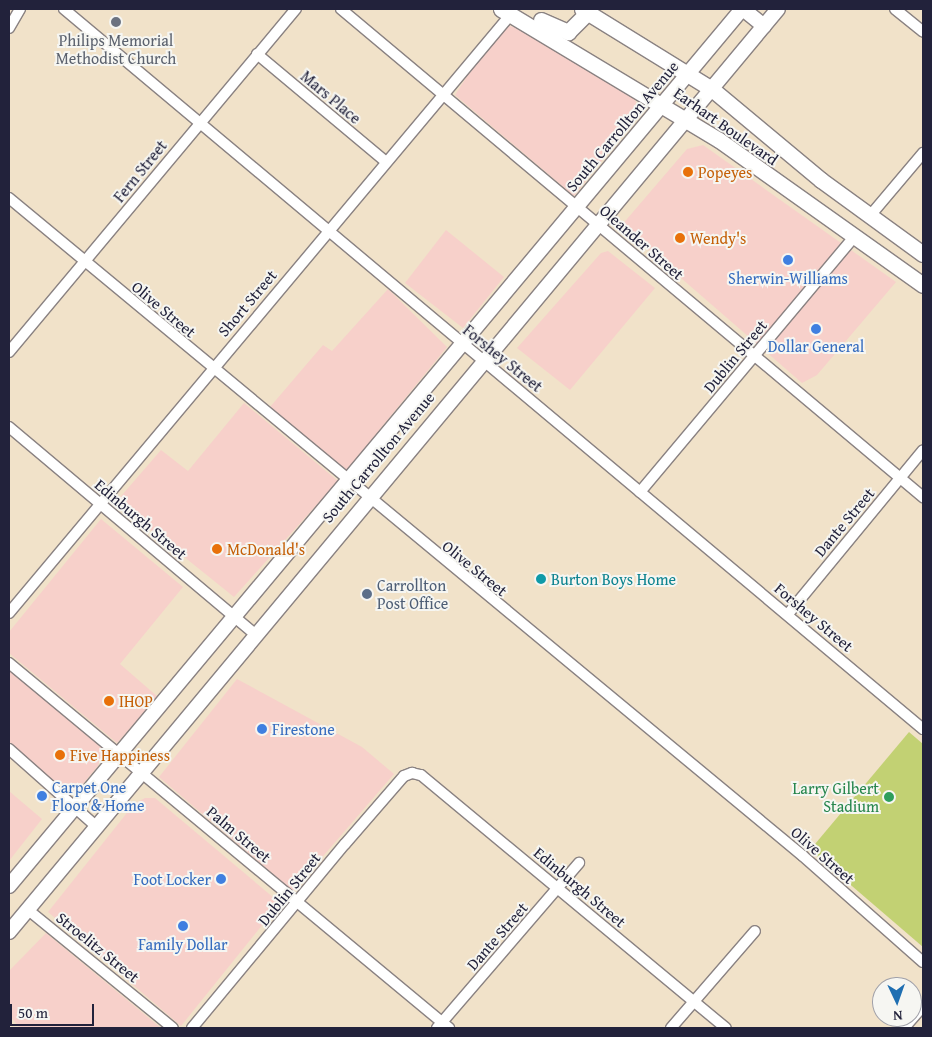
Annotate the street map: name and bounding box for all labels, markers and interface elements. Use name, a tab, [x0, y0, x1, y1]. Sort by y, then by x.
marker: Philips Memorial Methodist Church	[110, 16, 122, 28]
place label: Philips Memorial Methodist Church	[56, 30, 176, 68]
street label: South Carrollton Avenue	[562, 57, 682, 195]
street label: Mars Place	[297, 66, 365, 128]
street label: Earhart Boulevard	[670, 83, 782, 169]
street label: Fern Street	[109, 136, 171, 206]
place label: Popeyes	[698, 162, 752, 182]
marker: Popeyes	[682, 166, 694, 178]
street label: Oleander Street	[596, 200, 688, 284]
place label: Wendy's	[690, 228, 746, 248]
marker: Wendy's	[674, 232, 686, 244]
marker: Sherwin-Williams	[782, 254, 794, 266]
street label: Short Street	[214, 266, 280, 340]
place label: Sherwin-Williams	[728, 268, 848, 288]
street label: Olive Street	[128, 277, 200, 341]
street label: Dublin Street	[699, 316, 771, 396]
street label: Forshey Street	[459, 320, 547, 396]
marker: Dollar General	[810, 323, 822, 335]
place label: Dollar General	[768, 336, 864, 356]
street label: South Carrollton Avenue	[318, 388, 438, 526]
street label: Edinburgh Street	[91, 475, 191, 563]
street label: Dante Street	[810, 484, 878, 560]
street label: Olive Street	[439, 536, 511, 600]
place label: McDonald's	[227, 539, 305, 559]
marker: McDonald's	[211, 543, 223, 555]
place label: Burton Boys Home	[551, 569, 676, 589]
marker: Burton Boys Home	[535, 573, 547, 585]
place label: Carrollton Post Office	[377, 575, 448, 613]
street label: Forshey Street	[771, 579, 857, 655]
marker: Carrollton Post Office	[361, 588, 373, 600]
place label: IHOP	[119, 691, 153, 711]
marker: IHOP	[103, 695, 115, 707]
place label: Firestone	[272, 719, 335, 739]
marker: Firestone	[256, 723, 268, 735]
place label: Five Happiness	[70, 745, 170, 765]
marker: Five Happiness	[54, 749, 66, 761]
place label: Carpet One Floor & Home	[52, 777, 144, 815]
place label: Larry Gilbert Stadium	[793, 778, 879, 816]
marker: Carpet One Floor & Home	[36, 790, 48, 802]
marker: Larry Gilbert Stadium	[883, 791, 895, 803]
street label: Palm Street	[203, 802, 275, 866]
street label: Olive Street	[787, 822, 859, 888]
street label: Edinburgh Street	[530, 843, 630, 931]
street label: Dublin Street	[254, 849, 324, 929]
place label: Foot Locker	[134, 869, 211, 889]
marker: Foot Locker	[215, 873, 227, 885]
street label: Dante Street	[462, 898, 532, 974]
street label: Stroelitz Street	[53, 908, 143, 986]
marker: Family Dollar	[177, 920, 189, 932]
place label: Family Dollar	[138, 934, 228, 954]
north arrow	[872, 977, 922, 1027]
scale bar	[12, 994, 96, 1026]
text: 50 m	[18, 1002, 48, 1023]
text: N	[893, 1006, 903, 1026]

